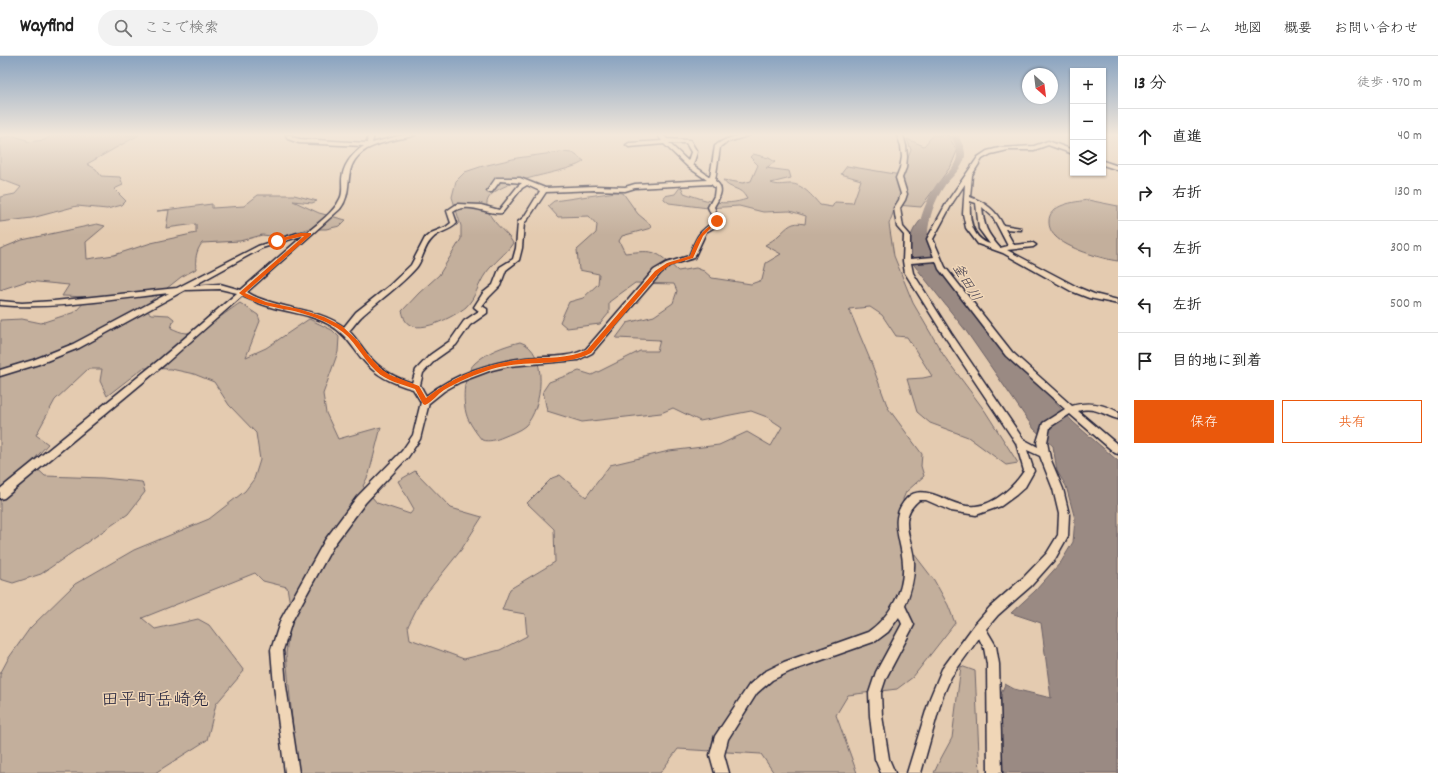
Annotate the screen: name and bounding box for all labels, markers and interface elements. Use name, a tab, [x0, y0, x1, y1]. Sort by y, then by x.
search box	[98, 10, 378, 46]
text: Wayfind	[20, 14, 74, 41]
icon: search	[112, 17, 134, 39]
text: ここで検索	[144, 18, 219, 40]
text: ホーム	[1171, 19, 1212, 39]
text: 地図	[1234, 19, 1262, 39]
text: 概要	[1284, 19, 1312, 39]
text: お問い合わせ	[1334, 19, 1418, 39]
north arrow	[1022, 68, 1058, 104]
map controls	[1070, 68, 1106, 176]
button: +	[1070, 68, 1106, 104]
text: 13 分	[1134, 73, 1166, 97]
text: 徒歩 · 970 m	[1357, 74, 1422, 93]
button: −	[1070, 104, 1106, 140]
icon: ahead	[1134, 126, 1156, 148]
text: 直進	[1172, 127, 1202, 149]
text: 40 m	[1398, 127, 1422, 146]
button: layers	[1070, 140, 1106, 176]
icon: right	[1134, 182, 1156, 204]
text: 右折	[1172, 183, 1202, 205]
text: 130 m	[1394, 183, 1422, 202]
route end	[708, 212, 726, 230]
route start	[268, 232, 286, 250]
icon: left	[1134, 238, 1156, 260]
text: 左折	[1172, 239, 1202, 261]
text: 300 m	[1390, 239, 1422, 258]
water label: 釜田川	[947, 260, 985, 306]
icon: left	[1134, 294, 1156, 316]
text: 左折	[1172, 295, 1202, 317]
text: 500 m	[1390, 295, 1422, 314]
icon: arrive	[1134, 350, 1156, 372]
text: 目的地に到着	[1172, 351, 1262, 373]
button: 保存	[1134, 400, 1274, 443]
button: 共有	[1282, 400, 1422, 443]
district label: 田平町岳崎免	[101, 689, 209, 714]

